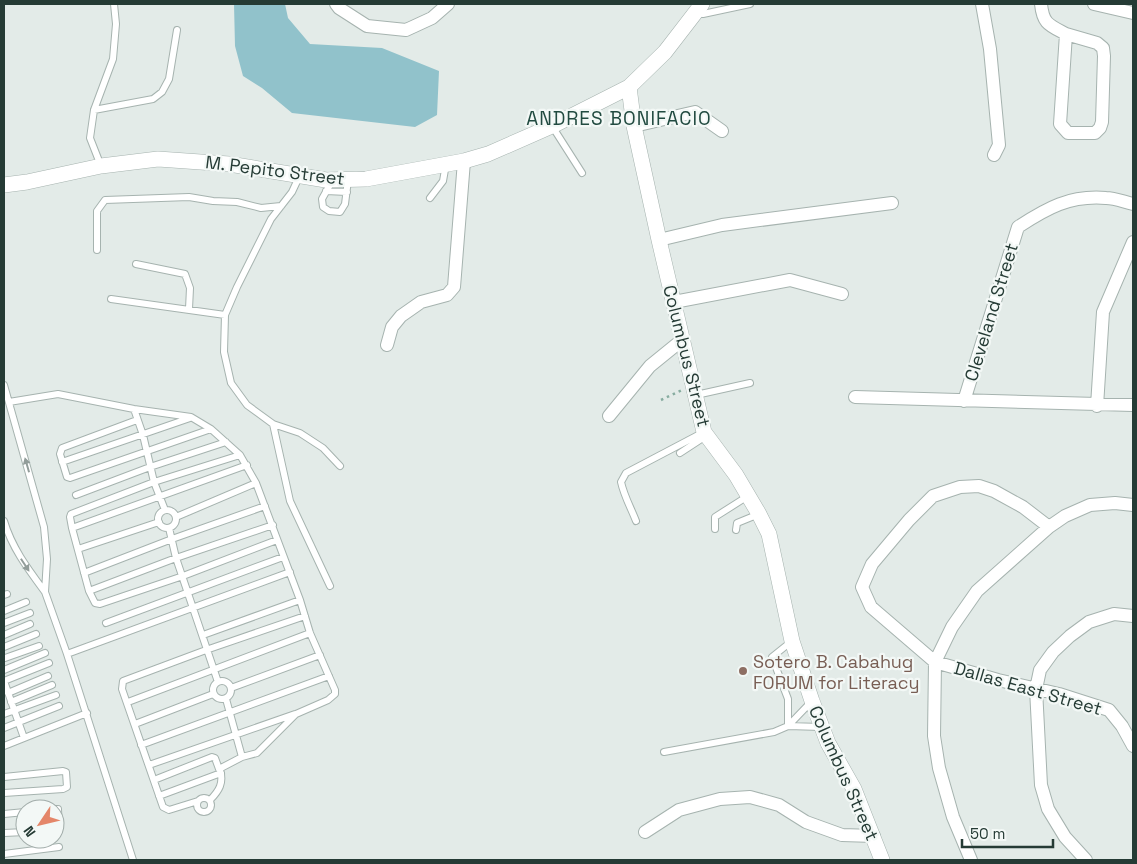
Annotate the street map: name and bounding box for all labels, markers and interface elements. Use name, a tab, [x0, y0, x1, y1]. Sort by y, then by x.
district label: ANDRES BONIFACIO	[526, 106, 712, 131]
street label: M. Pepito Street	[204, 150, 346, 190]
street label: Cleveland Street	[959, 240, 1023, 384]
street label: Columbus Street	[658, 283, 716, 429]
one-way arrow	[22, 458, 30, 473]
one-way arrow	[20, 558, 30, 571]
place label: Sotero B. Cabahug FORUM for Literacy	[753, 650, 919, 694]
street label: Dallas East Street	[951, 656, 1105, 720]
marker: Sotero B. Cabahug FORUM for Literacy	[737, 665, 749, 677]
street label: Columbus Street	[804, 702, 884, 844]
north arrow	[15, 799, 65, 849]
scale bar	[962, 816, 1053, 848]
text: N	[19, 822, 39, 840]
text: 50 m	[970, 824, 1005, 843]

